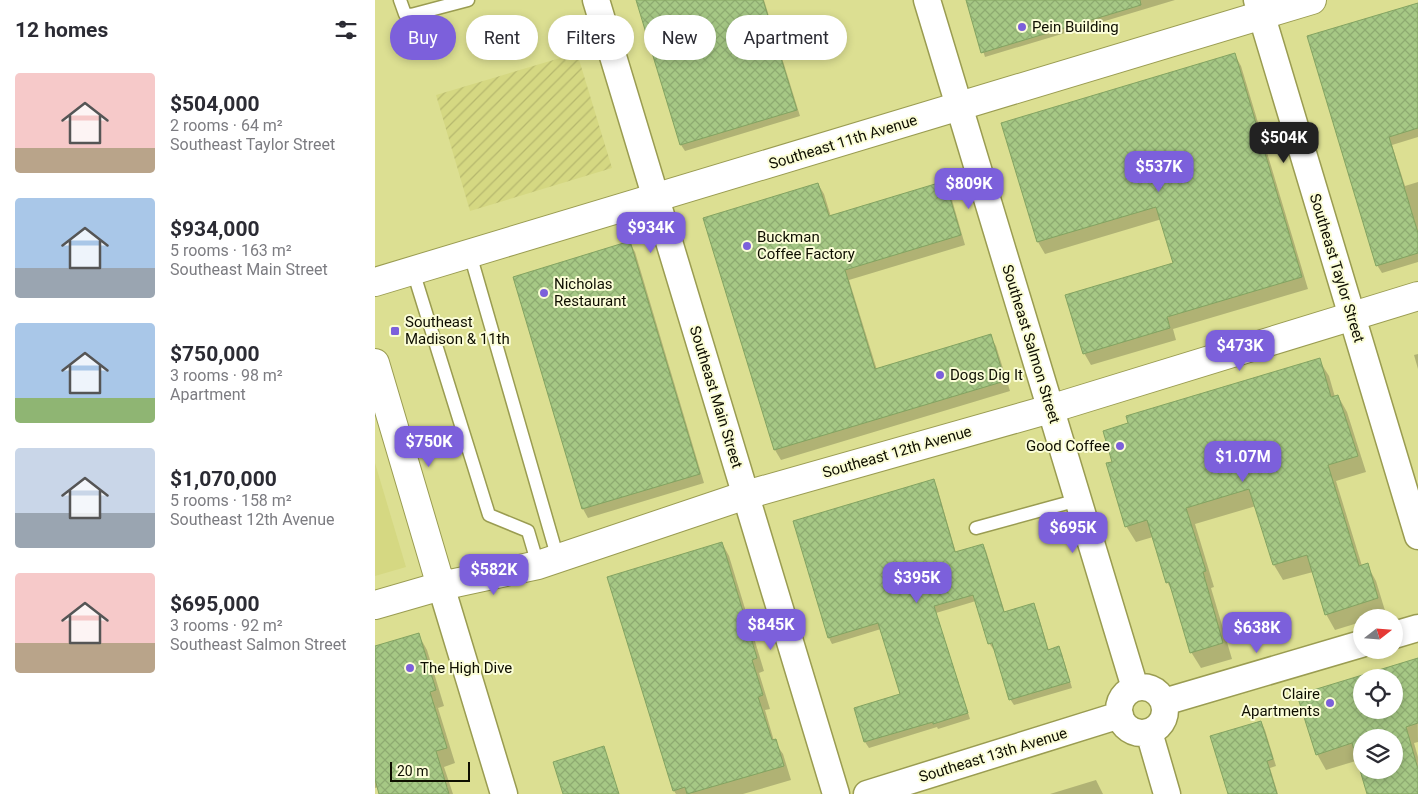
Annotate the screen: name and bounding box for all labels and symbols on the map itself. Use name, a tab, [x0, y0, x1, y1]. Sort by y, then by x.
place label: Pein Building	[1032, 18, 1119, 36]
marker: Pein Building	[1016, 21, 1028, 33]
street label: Southeast 11th Avenue	[767, 111, 919, 173]
pin: $504K	[1249, 121, 1319, 164]
pin: $537K	[1124, 150, 1194, 193]
pin: $809K	[934, 168, 1004, 210]
street label: Southeast Taylor Street	[1306, 191, 1368, 345]
pin: $934K	[616, 212, 686, 254]
place label: Buckman Coffee Factory	[757, 228, 855, 263]
marker: Buckman Coffee Factory	[741, 240, 753, 252]
street label: Southeast Salmon Street	[998, 262, 1064, 426]
place label: Nicholas Restaurant	[554, 275, 627, 310]
marker: Nicholas Restaurant	[538, 287, 550, 299]
place label: Southeast Madison & 11th	[405, 313, 510, 348]
street label: Southeast Main Street	[686, 324, 746, 470]
marker: Southeast Madison & 11th	[389, 325, 401, 337]
pin: $473K	[1205, 330, 1275, 372]
place label: Dogs Dig It	[950, 366, 1023, 384]
marker: Dogs Dig It	[934, 369, 946, 381]
street label: Southeast 12th Avenue	[820, 422, 974, 482]
pin: $750K	[394, 426, 464, 468]
place label: Good Coffee	[1026, 437, 1110, 455]
marker: Good Coffee	[1114, 440, 1126, 452]
pin: $1.07M	[1202, 440, 1284, 483]
pin: $695K	[1038, 512, 1108, 554]
pin: $582K	[459, 554, 529, 596]
pin: $395K	[882, 562, 952, 604]
pin: $845K	[736, 608, 806, 651]
north arrow	[1353, 609, 1403, 659]
pin: $638K	[1222, 612, 1292, 654]
place label: The High Dive	[420, 659, 512, 677]
marker: The High Dive	[404, 662, 416, 674]
place label: Claire Apartments	[1241, 685, 1320, 720]
marker: Claire Apartments	[1324, 697, 1336, 709]
street label: Southeast 13th Avenue	[917, 724, 1069, 786]
scale bar	[390, 759, 470, 782]

